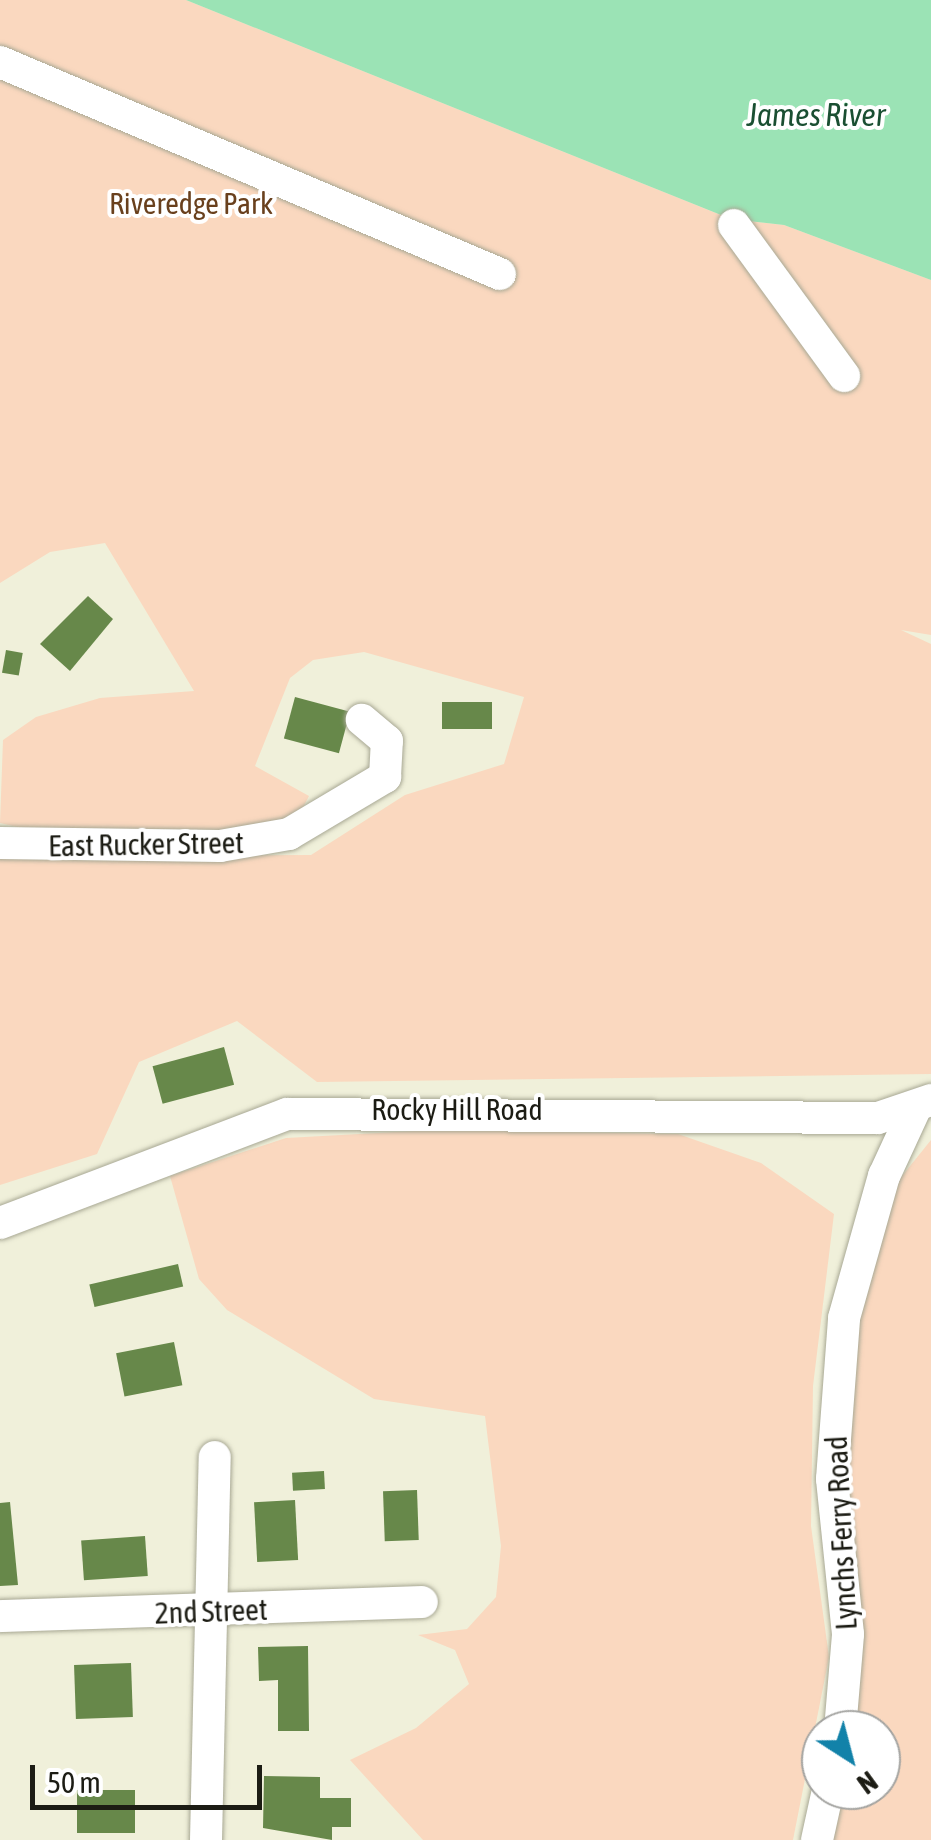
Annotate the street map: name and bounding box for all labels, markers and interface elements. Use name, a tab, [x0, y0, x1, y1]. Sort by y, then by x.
water label: James River	[747, 96, 885, 134]
park label: Riveredge Park	[109, 185, 273, 221]
street label: East Rucker Street	[48, 824, 244, 864]
street label: Rocky Hill Road	[371, 1091, 543, 1127]
street label: Lynchs Ferry Road	[818, 1435, 864, 1631]
street label: 2nd Street	[154, 1591, 268, 1631]
north arrow	[801, 1710, 901, 1810]
scale bar	[35, 1745, 268, 1807]
text: 50 m	[47, 1765, 101, 1799]
text: N	[851, 1765, 884, 1800]

